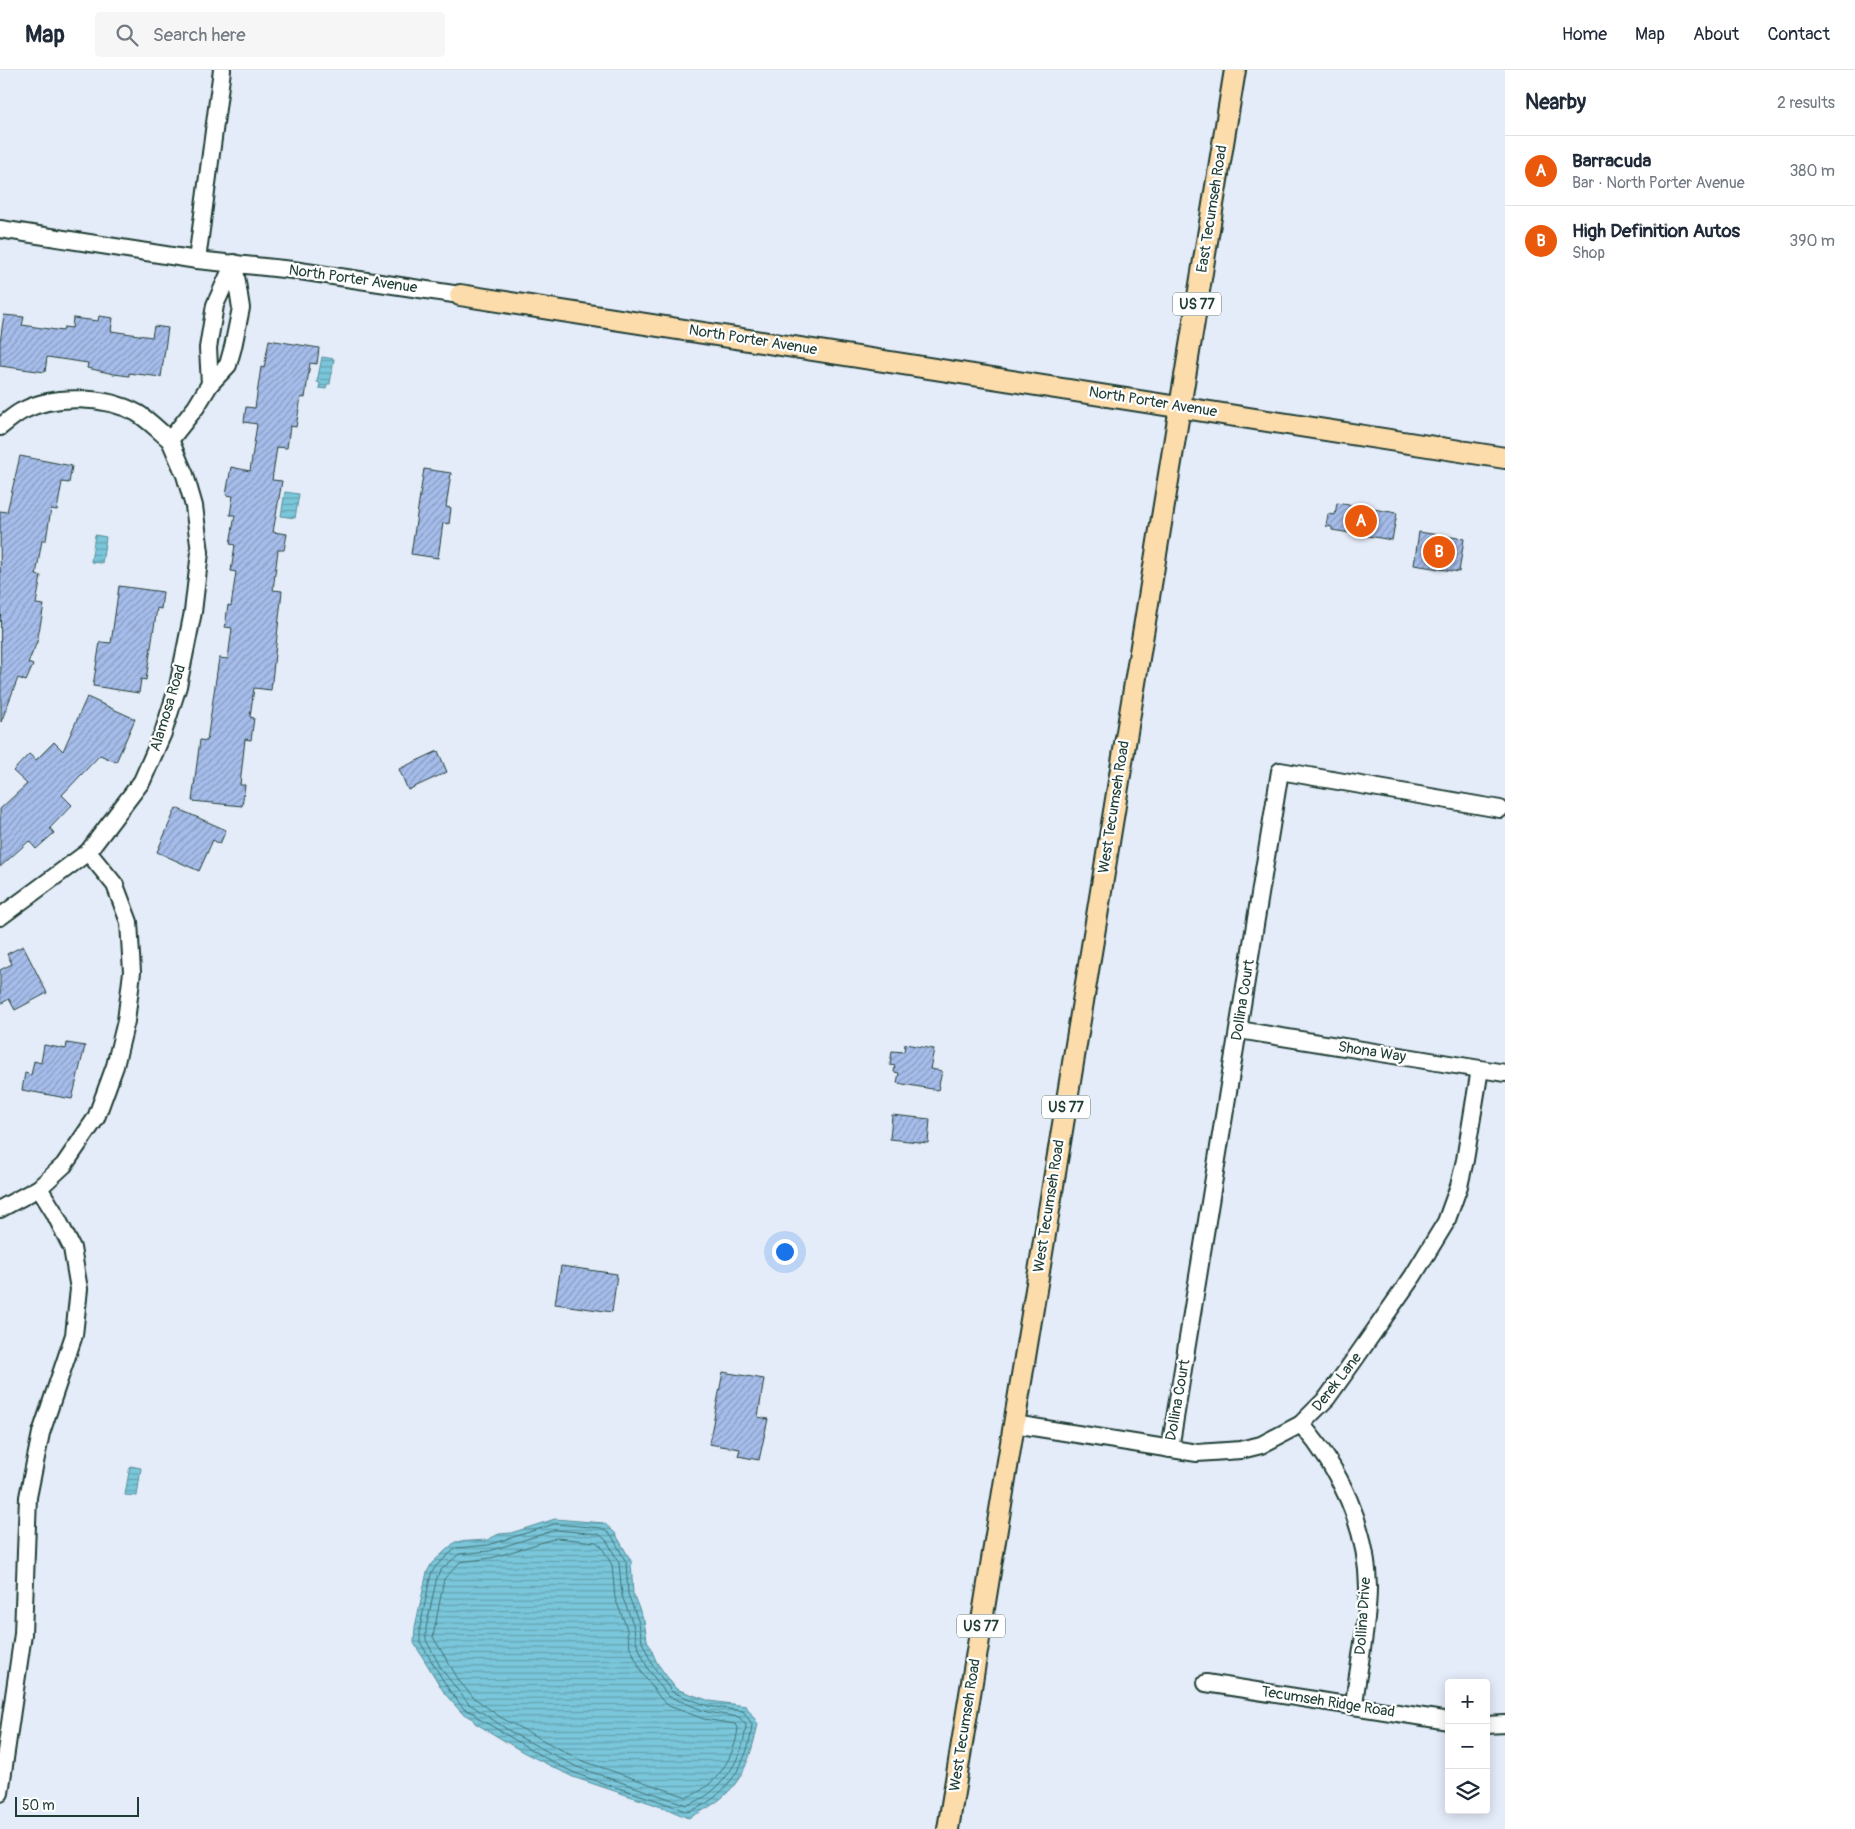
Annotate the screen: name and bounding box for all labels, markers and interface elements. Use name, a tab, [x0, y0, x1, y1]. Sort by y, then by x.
search box	[95, 12, 445, 57]
text: Map	[25, 20, 65, 49]
icon: search	[113, 21, 141, 49]
text: Search here	[153, 23, 246, 47]
text: Home	[1562, 23, 1607, 46]
text: Map	[1635, 23, 1665, 46]
text: About	[1693, 23, 1739, 46]
text: Contact	[1767, 23, 1830, 46]
text: Nearby	[1525, 89, 1586, 116]
text: 2 results	[1777, 93, 1835, 113]
street label: East Tecumseh Road	[1193, 144, 1231, 274]
text: Barracuda	[1572, 149, 1651, 173]
text: A	[1536, 161, 1546, 181]
text: 380 m	[1789, 161, 1835, 181]
text: Bar · North Porter Avenue	[1572, 173, 1745, 193]
text: High Definition Autos	[1572, 219, 1740, 243]
text: B	[1536, 231, 1546, 251]
text: 390 m	[1789, 231, 1835, 251]
text: Shop	[1572, 243, 1605, 263]
street label: North Porter Avenue	[287, 261, 419, 298]
road number: US 77	[1173, 292, 1221, 315]
street label: North Porter Avenue	[687, 320, 819, 360]
street label: North Porter Avenue	[1087, 382, 1219, 422]
pin: A	[1345, 502, 1377, 540]
pin: B	[1423, 533, 1455, 571]
street label: Alamosa Road	[146, 662, 190, 754]
street label: West Tecumseh Road	[1094, 739, 1134, 875]
street label: Dollina Court	[1227, 957, 1259, 1042]
street label: Shona Way	[1337, 1037, 1408, 1067]
road number: US 77	[1042, 1096, 1090, 1118]
street label: West Tecumseh Road	[1029, 1138, 1069, 1274]
your location	[772, 1239, 798, 1265]
street label: Derek Lane	[1308, 1348, 1366, 1415]
street label: Dollina Court	[1162, 1357, 1195, 1442]
street label: Dollina Drive	[1351, 1576, 1375, 1656]
road number: US 77	[957, 1614, 1005, 1638]
street label: West Tecumseh Road	[945, 1657, 985, 1793]
map controls	[1445, 1679, 1490, 1814]
button: +	[1445, 1679, 1490, 1724]
street label: Tecumseh Ridge Road	[1260, 1682, 1396, 1722]
button: −	[1445, 1724, 1490, 1769]
button: layers	[1445, 1769, 1490, 1814]
scale bar	[15, 1794, 139, 1817]
text: 50 m	[22, 1797, 55, 1814]

